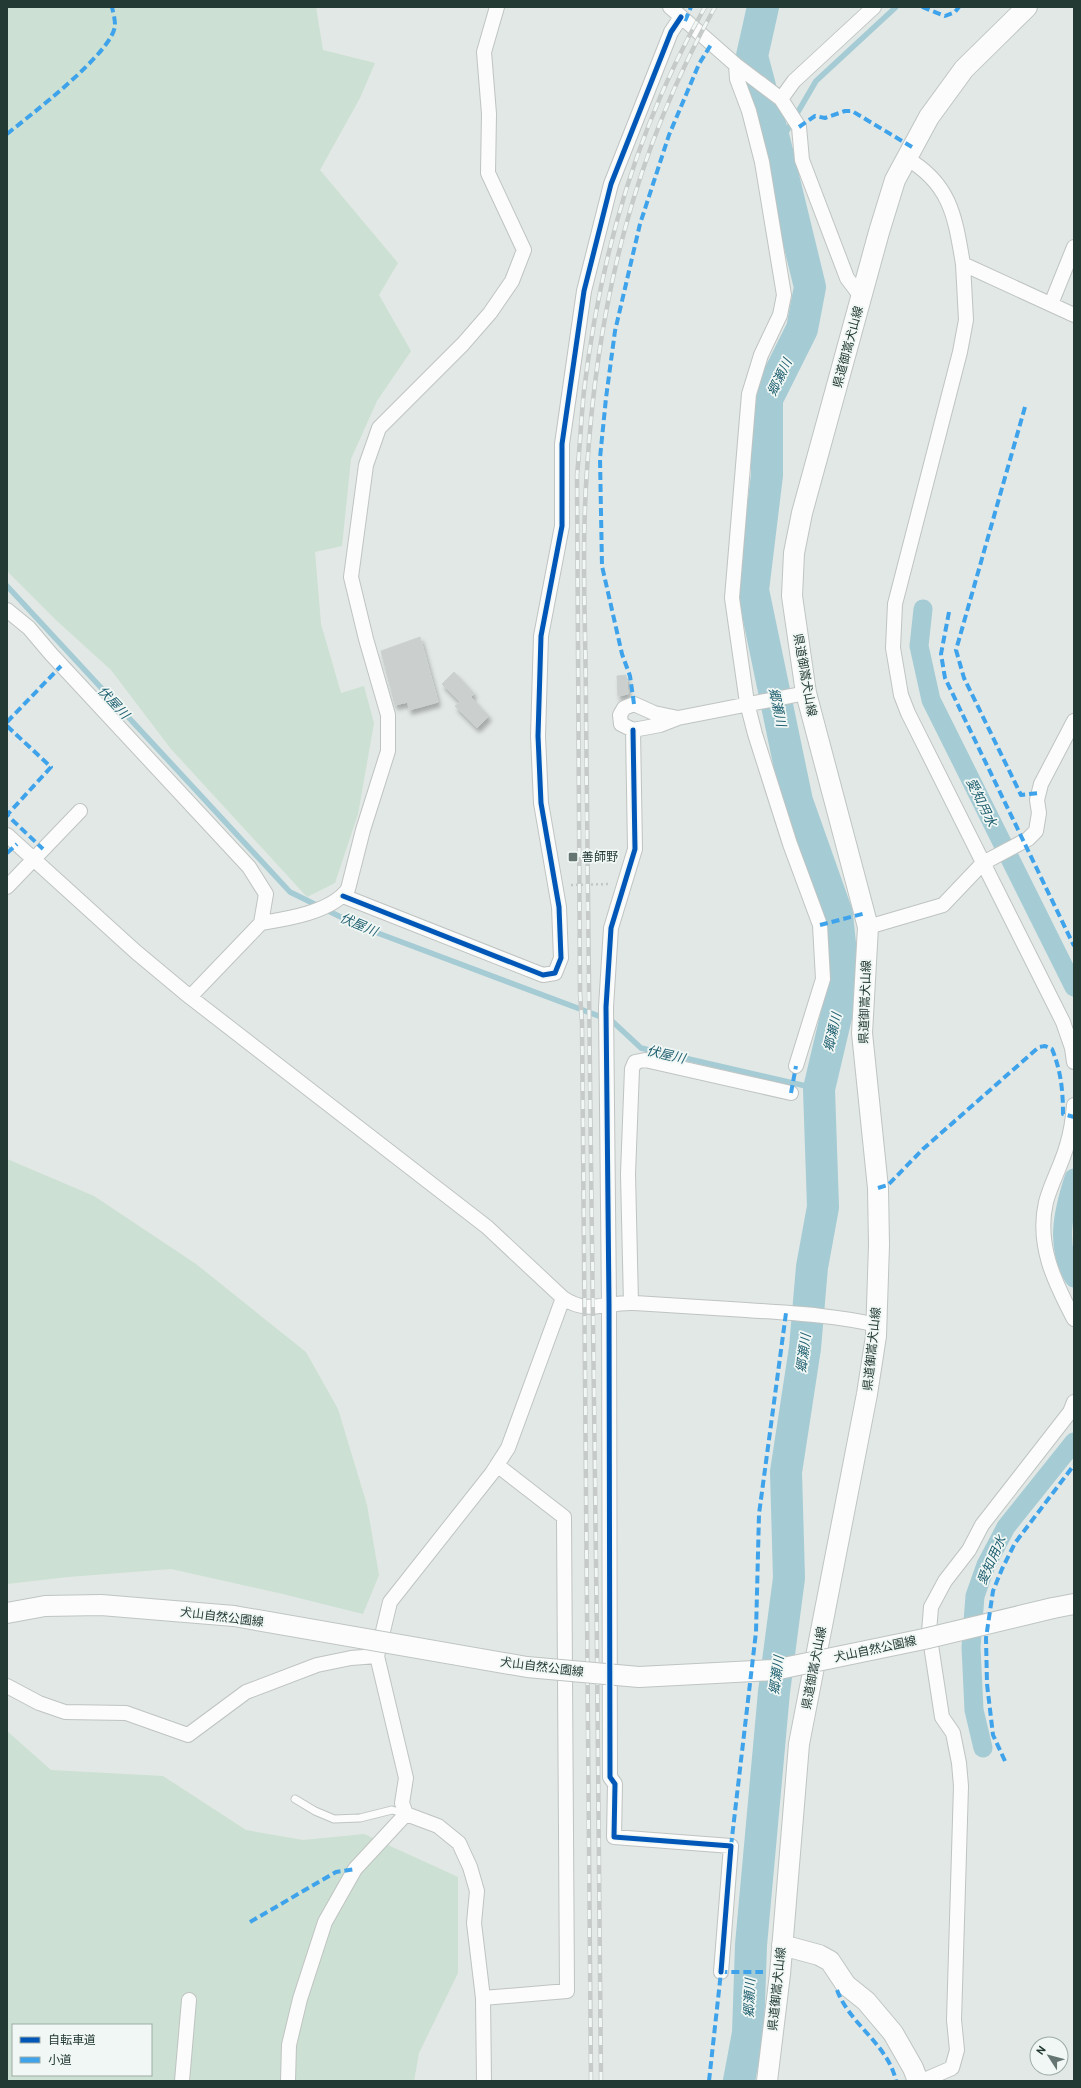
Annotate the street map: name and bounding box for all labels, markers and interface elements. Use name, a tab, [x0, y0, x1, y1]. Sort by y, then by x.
street label: 県道御嵩犬山線	[830, 305, 868, 390]
water label: 郷瀬川	[765, 355, 797, 399]
street label: 県道御嵩犬山線	[789, 632, 819, 718]
water label: 伏屋川	[93, 684, 133, 725]
water label: 郷瀬川	[764, 687, 788, 730]
water label: 愛知用水	[962, 776, 1000, 832]
place label: 善師野	[582, 850, 618, 866]
marker: 善師野	[567, 851, 579, 863]
water label: 伏屋川	[337, 911, 381, 942]
street label: 県道御嵩犬山線	[857, 960, 875, 1044]
water label: 郷瀬川	[822, 1010, 847, 1053]
water label: 伏屋川	[645, 1044, 688, 1069]
street label: 県道御嵩犬山線	[861, 1306, 885, 1392]
water label: 郷瀬川	[795, 1331, 816, 1374]
water label: 愛知用水	[975, 1532, 1012, 1588]
street label: 犬山自然公園線	[179, 1605, 265, 1631]
street label: 県道御嵩犬山線	[799, 1625, 831, 1711]
street label: 犬山自然公園線	[832, 1633, 918, 1667]
water label: 郷瀬川	[768, 1653, 789, 1696]
street label: 犬山自然公園線	[499, 1655, 585, 1681]
street label: 県道御嵩犬山線	[766, 1946, 790, 2032]
water label: 郷瀬川	[742, 1976, 760, 2018]
legend	[12, 2024, 152, 2076]
text: 自転車道	[48, 2033, 96, 2049]
north arrow	[1029, 2036, 1069, 2076]
text: N	[1034, 2043, 1050, 2058]
text: 小道	[48, 2053, 72, 2069]

